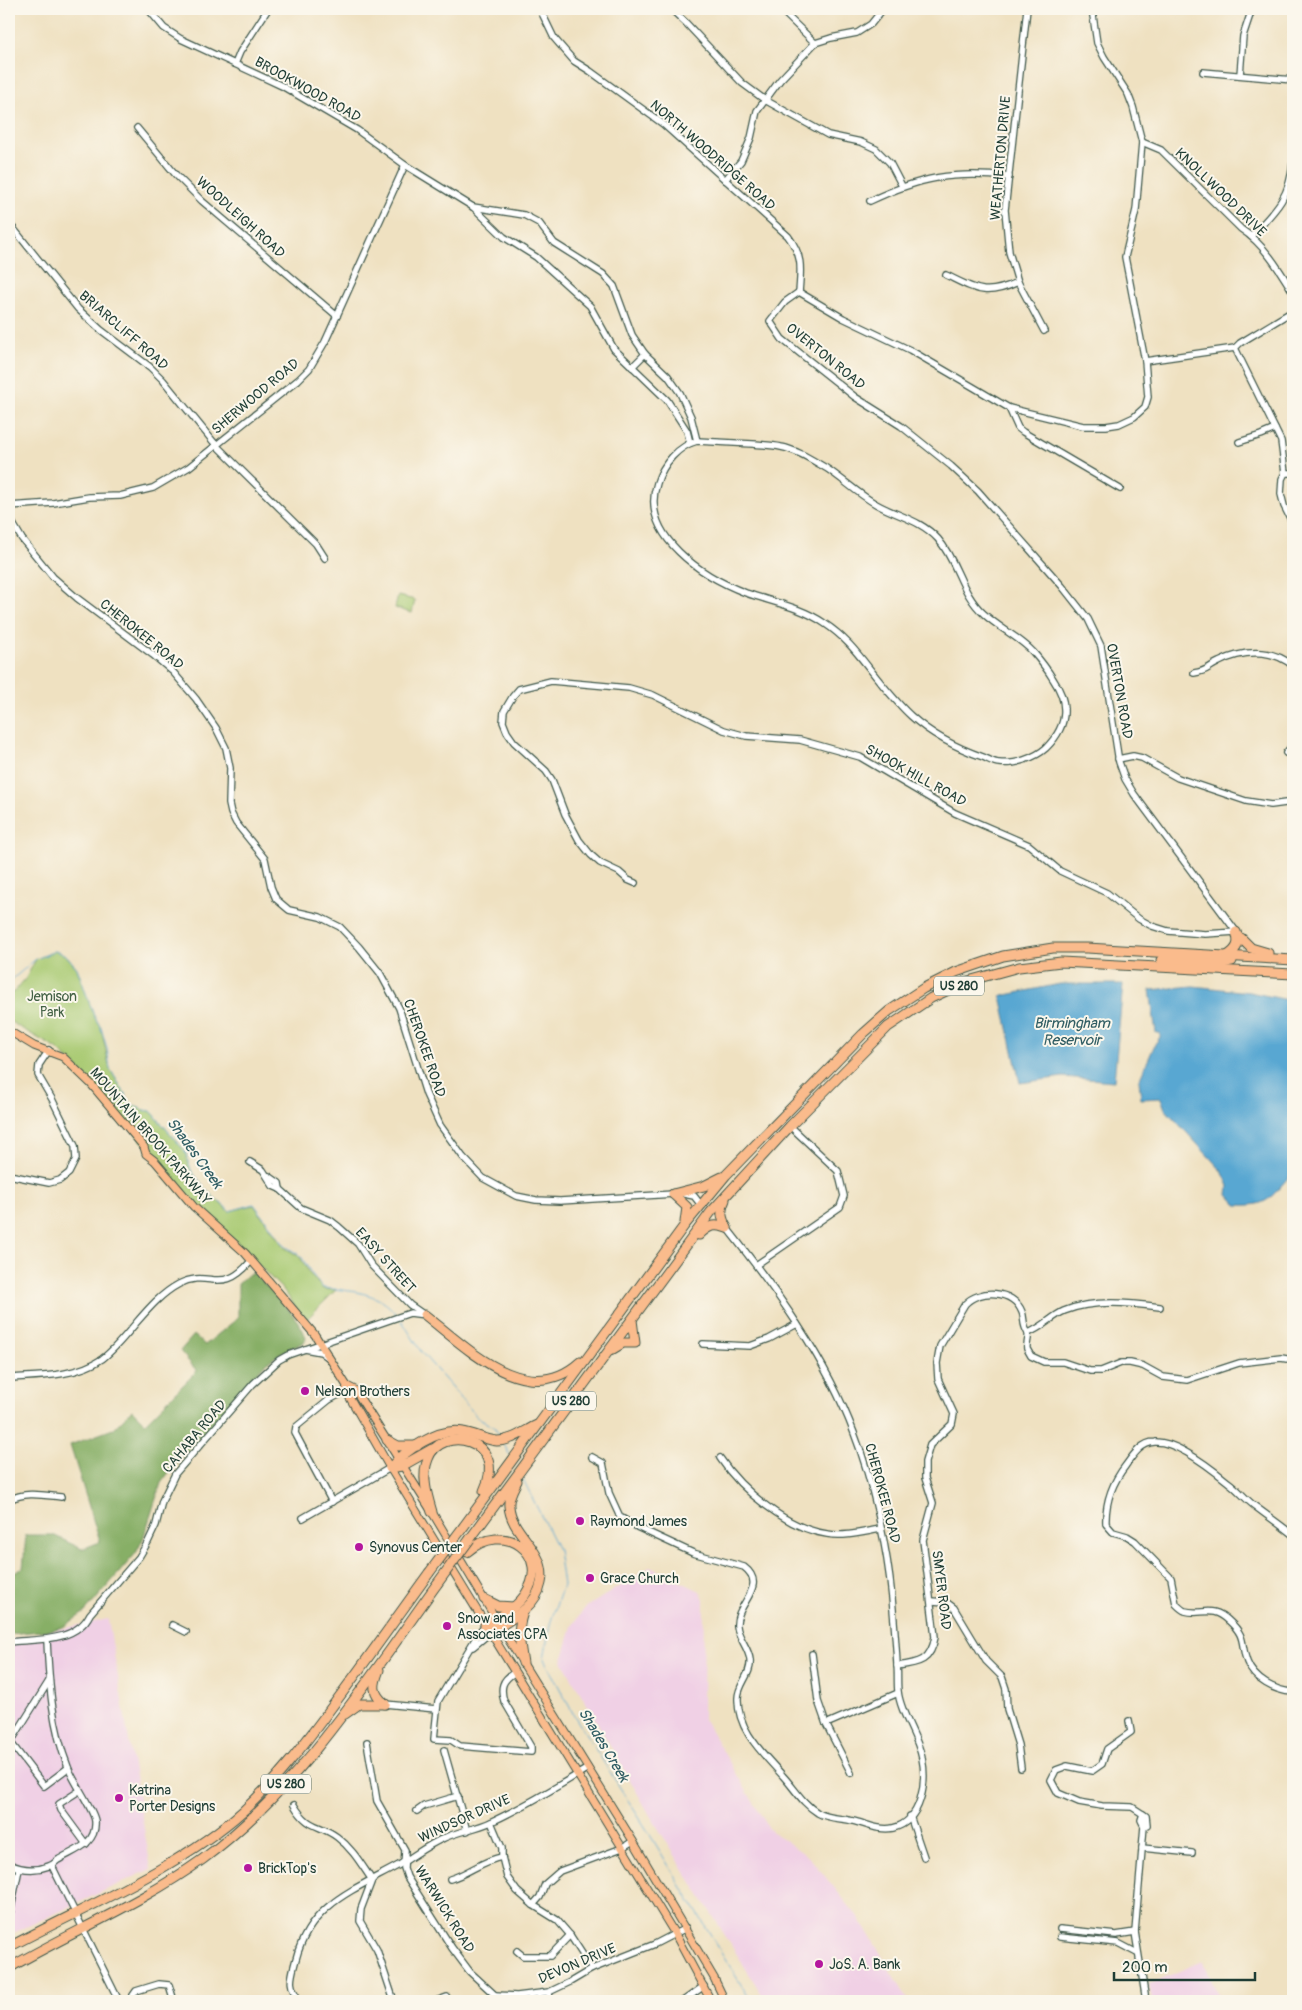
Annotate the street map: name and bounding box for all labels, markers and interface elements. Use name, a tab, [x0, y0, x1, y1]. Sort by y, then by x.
street label: BROOKWOOD ROAD	[252, 53, 364, 126]
street label: WEATHERTON DRIVE	[987, 95, 1014, 221]
street label: NORTH WOODRIDGE ROAD	[647, 96, 779, 214]
street label: KNOLLWOOD DRIVE	[1171, 144, 1270, 240]
street label: WOODLEIGH ROAD	[193, 173, 289, 262]
street label: BRIARCLIFF ROAD	[76, 287, 172, 374]
street label: OVERTON ROAD	[783, 319, 869, 394]
street label: SHERWOOD ROAD	[208, 355, 303, 438]
street label: CHEROKEE ROAD	[96, 595, 187, 673]
street label: OVERTON ROAD	[1103, 642, 1136, 740]
street label: SHOOK HILL ROAD	[862, 741, 969, 810]
road number: US 280	[934, 976, 984, 996]
park label: Jemison Park	[27, 988, 77, 1021]
street label: CHEROKEE ROAD	[400, 997, 449, 1100]
water label: Birmingham Reservoir	[1034, 1014, 1112, 1050]
street label: MOUNTAIN BROOK PARKWAY	[86, 1064, 215, 1208]
water label: Shades Creek	[163, 1114, 228, 1194]
street label: EASY STREET	[352, 1224, 420, 1297]
place label: Nelson Brothers	[315, 1383, 411, 1400]
marker: Nelson Brothers	[299, 1385, 311, 1397]
road number: US 280	[546, 1392, 596, 1410]
street label: CAHABA ROAD	[159, 1396, 230, 1476]
street label: CHEROKEE ROAD	[861, 1441, 904, 1545]
place label: Raymond James	[590, 1513, 688, 1530]
marker: Raymond James	[574, 1515, 586, 1527]
place label: Synovus Center	[369, 1539, 462, 1556]
marker: Synovus Center	[353, 1541, 365, 1553]
street label: SMYER ROAD	[928, 1549, 955, 1631]
place label: Grace Church	[600, 1570, 679, 1587]
marker: Grace Church	[584, 1572, 596, 1584]
place label: Snow and Associates CPA	[457, 1610, 548, 1643]
marker: Snow and Associates CPA	[441, 1620, 453, 1632]
water label: Shades Creek	[574, 1705, 634, 1787]
road number: US 280	[261, 1775, 311, 1794]
place label: Katrina Porter Designs	[129, 1782, 216, 1815]
street label: WINDSOR DRIVE	[416, 1791, 513, 1846]
marker: Katrina Porter Designs	[113, 1792, 125, 1804]
place label: BrickTop's	[258, 1860, 317, 1877]
marker: BrickTop's	[242, 1862, 254, 1874]
street label: WARWICK ROAD	[411, 1863, 478, 1956]
street label: DEVON DRIVE	[536, 1940, 618, 1987]
scale bar	[1114, 1950, 1256, 1982]
place label: JoS. A. Bank	[829, 1956, 901, 1973]
marker: JoS. A. Bank	[813, 1958, 825, 1970]
text: 200 m	[1122, 1958, 1167, 1977]

